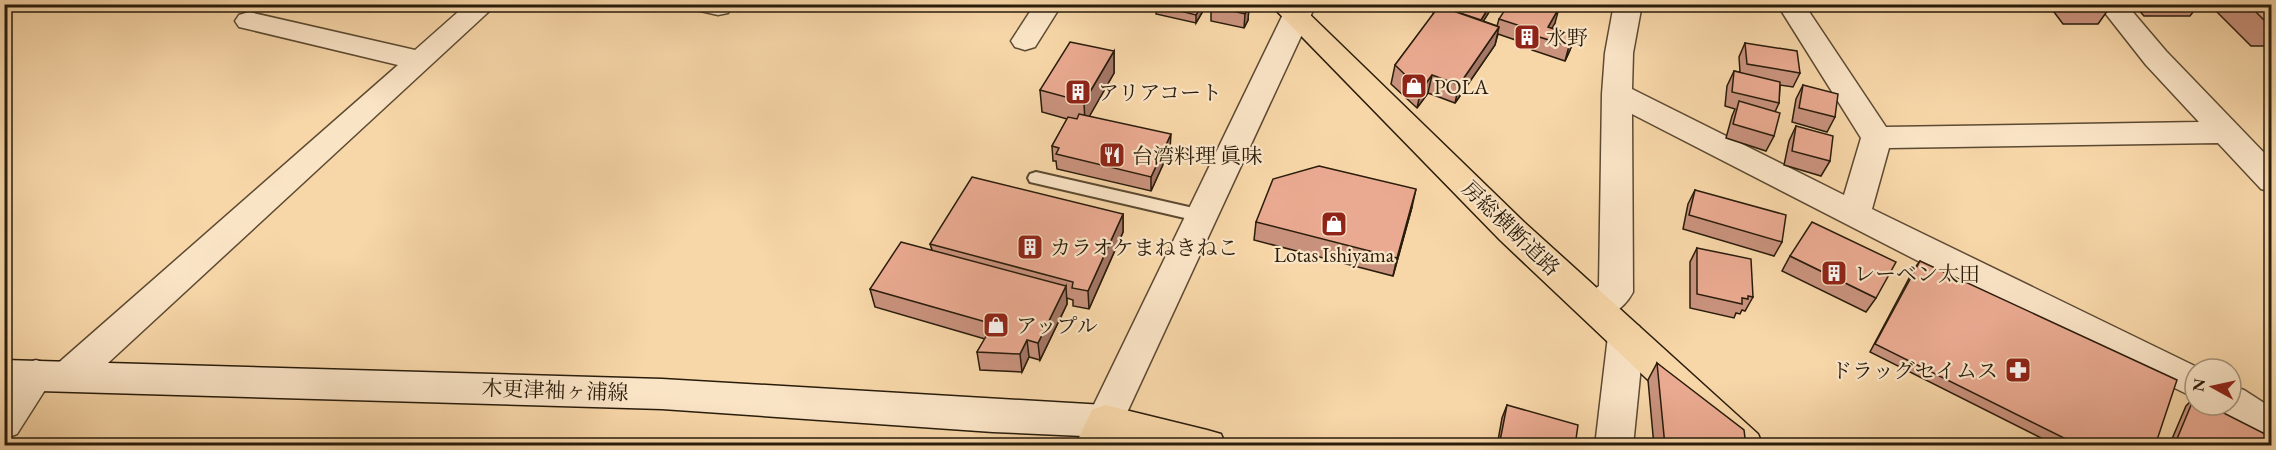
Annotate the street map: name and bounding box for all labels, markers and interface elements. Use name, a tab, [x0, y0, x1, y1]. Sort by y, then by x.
building icon: 水野	[1512, 22, 1542, 52]
place label: 水野	[1546, 24, 1588, 51]
shop icon: POLA	[1399, 71, 1429, 101]
place label: POLA	[1434, 73, 1489, 100]
building icon: アリアコート	[1063, 77, 1093, 107]
place label: アリアコート	[1098, 79, 1222, 106]
restaurant icon: 台湾料理 眞味	[1097, 140, 1127, 170]
place label: 台湾料理 眞味	[1132, 142, 1262, 169]
street label: 房総横断道路	[1456, 175, 1566, 281]
shop icon: Lotas Ishiyama	[1319, 209, 1349, 239]
building icon: カラオケまねきねこ	[1015, 232, 1045, 262]
place label: カラオケまねきねこ	[1050, 234, 1239, 261]
place label: Lotas Ishiyama	[1274, 241, 1395, 268]
building icon: レーベン太田	[1819, 258, 1849, 288]
place label: レーベン太田	[1854, 260, 1980, 287]
shop icon: アップル	[981, 310, 1011, 340]
place label: アップル	[1016, 312, 1098, 339]
pharmacy icon: ドラッグセイムス	[2003, 355, 2033, 385]
place label: ドラッグセイムス	[1831, 357, 1998, 384]
north arrow	[2183, 357, 2243, 417]
street label: 木更津袖ヶ浦線	[481, 374, 629, 406]
text: N	[2187, 377, 2210, 393]

